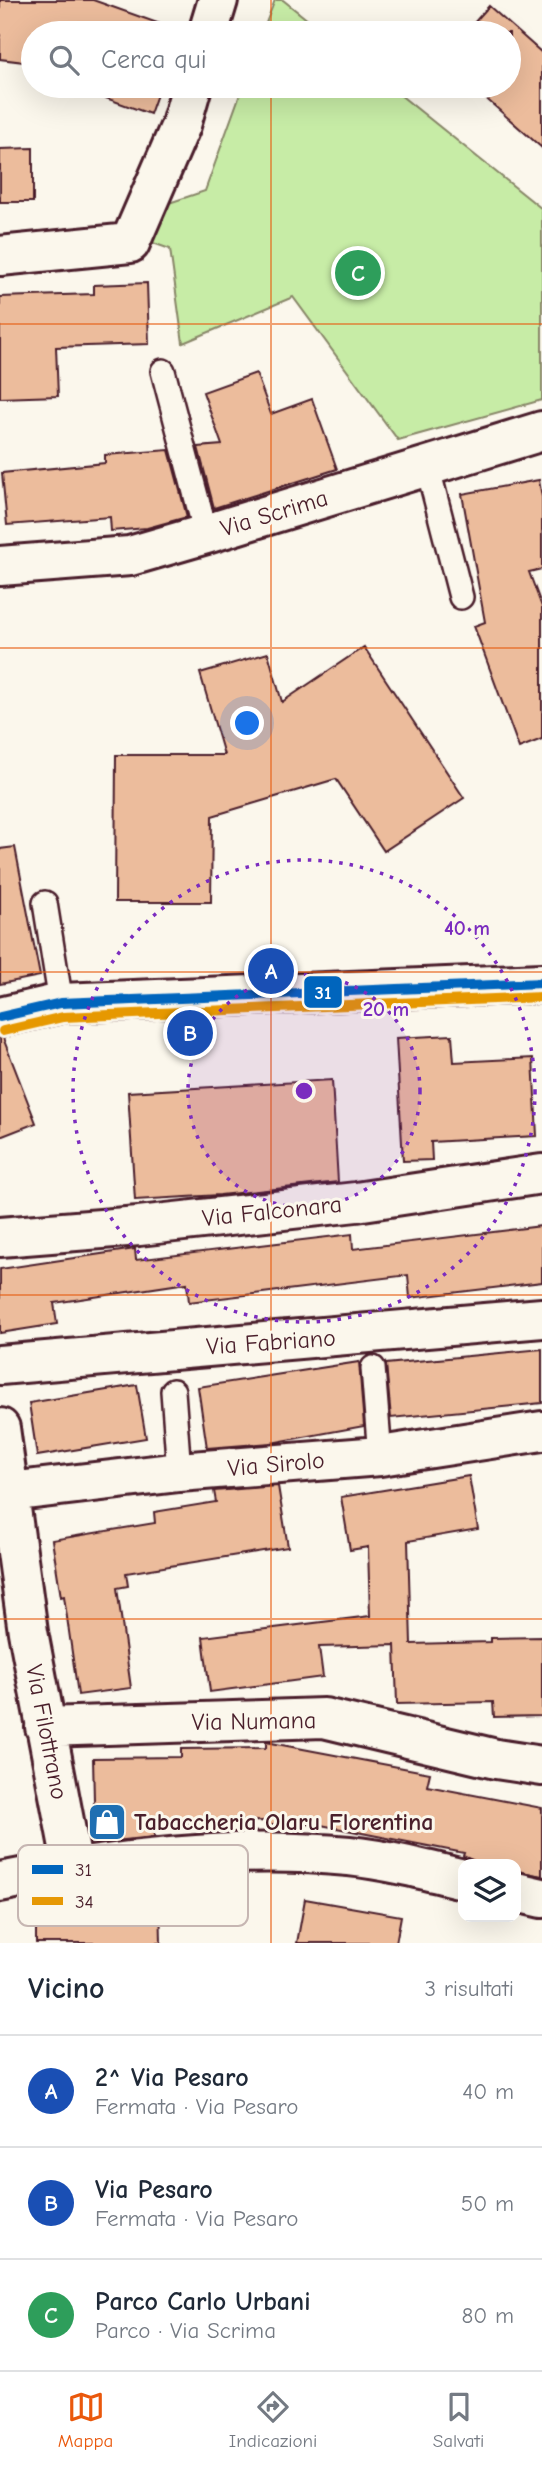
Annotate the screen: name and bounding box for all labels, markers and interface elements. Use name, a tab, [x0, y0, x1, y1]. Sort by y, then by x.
search box	[21, 21, 521, 98]
icon: search	[45, 41, 83, 79]
text: Cerca qui	[101, 45, 207, 75]
pin: C	[335, 247, 381, 299]
street label: Via Scrima	[217, 483, 331, 543]
your location	[230, 706, 264, 740]
text: 40 m	[444, 916, 490, 940]
pin: A	[248, 945, 294, 997]
line badge: 31	[303, 975, 343, 1009]
text: 31	[315, 982, 331, 1004]
text: 20 m	[363, 997, 409, 1021]
pin: B	[167, 1007, 213, 1059]
centre of rings	[292, 1079, 316, 1103]
street label: Via Falconara	[201, 1190, 343, 1232]
street label: Via Fabriano	[205, 1324, 337, 1360]
street label: Via Sirolo	[226, 1446, 326, 1482]
street label: Via Filottrano	[20, 1662, 74, 1802]
street label: Via Numana	[191, 1706, 317, 1736]
shop icon: Tabaccheria Olaru Florentina	[86, 1801, 128, 1843]
place label: Tabaccheria Olaru Florentina	[134, 1808, 433, 1836]
legend	[18, 1845, 248, 1926]
text: 31	[75, 1859, 92, 1881]
map controls	[458, 1859, 521, 1922]
button: layers	[458, 1859, 521, 1922]
text: 34	[75, 1891, 94, 1913]
text: Vicino	[28, 1971, 105, 2006]
text: 3 risultati	[424, 1975, 514, 2002]
text: 2^ Via Pesaro	[95, 2063, 249, 2093]
text: A	[45, 2078, 57, 2105]
text: 40 m	[462, 2078, 514, 2105]
text: Fermata · Via Pesaro	[95, 2093, 299, 2120]
text: Via Pesaro	[95, 2175, 213, 2205]
text: B	[44, 2190, 58, 2217]
text: 50 m	[461, 2190, 514, 2217]
text: Fermata · Via Pesaro	[95, 2205, 299, 2232]
text: Parco Carlo Urbani	[95, 2287, 311, 2317]
text: C	[44, 2302, 58, 2329]
text: 80 m	[461, 2302, 514, 2329]
text: Parco · Via Scrima	[95, 2317, 276, 2344]
tab: Mappa	[58, 2388, 113, 2452]
tab: Indicazioni	[229, 2388, 317, 2452]
tab: Salvati	[433, 2388, 484, 2452]

